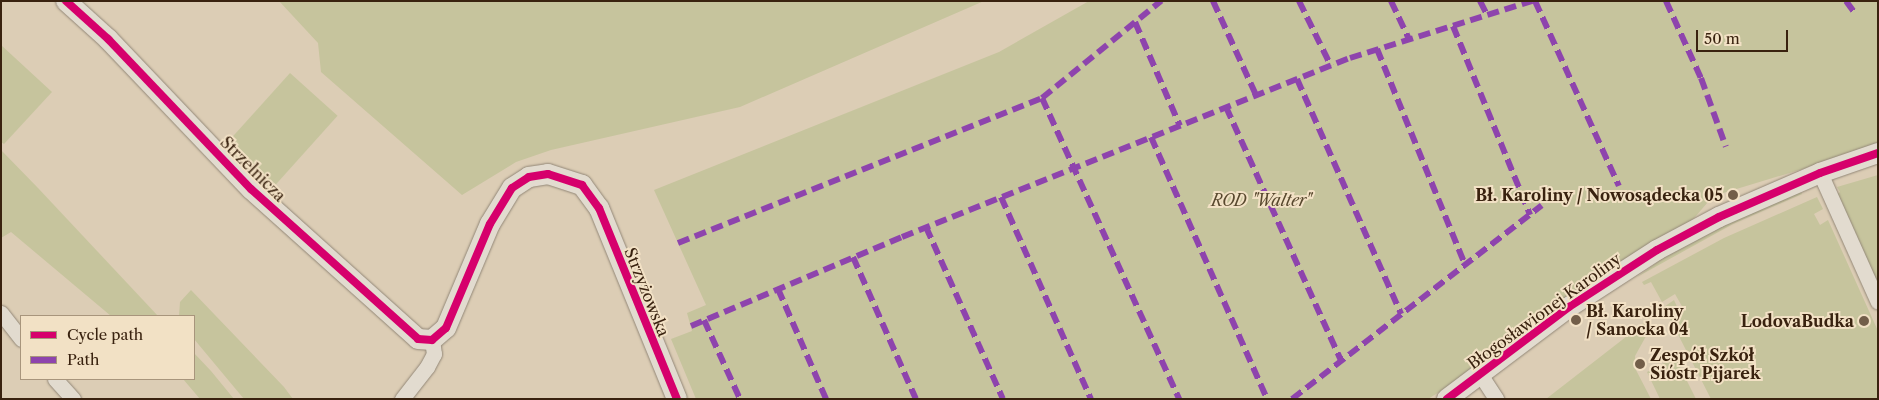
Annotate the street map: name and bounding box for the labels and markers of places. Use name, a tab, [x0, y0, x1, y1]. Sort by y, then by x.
place label: Bł. Karoliny / Nowosądecka 05	[1475, 185, 1723, 205]
marker: Bł. Karoliny / Nowosądecka 05	[1727, 189, 1739, 201]
place label: Bł. Karoliny / Sanocka 04	[1586, 301, 1689, 339]
place label: LodovaBudka	[1741, 311, 1854, 331]
marker: Bł. Karoliny / Sanocka 04	[1570, 314, 1582, 326]
marker: LodovaBudka	[1858, 315, 1870, 327]
place label: Zespół Szkół Sióstr Pijarek	[1650, 345, 1761, 383]
marker: Zespół Szkół Sióstr Pijarek	[1634, 358, 1646, 370]

